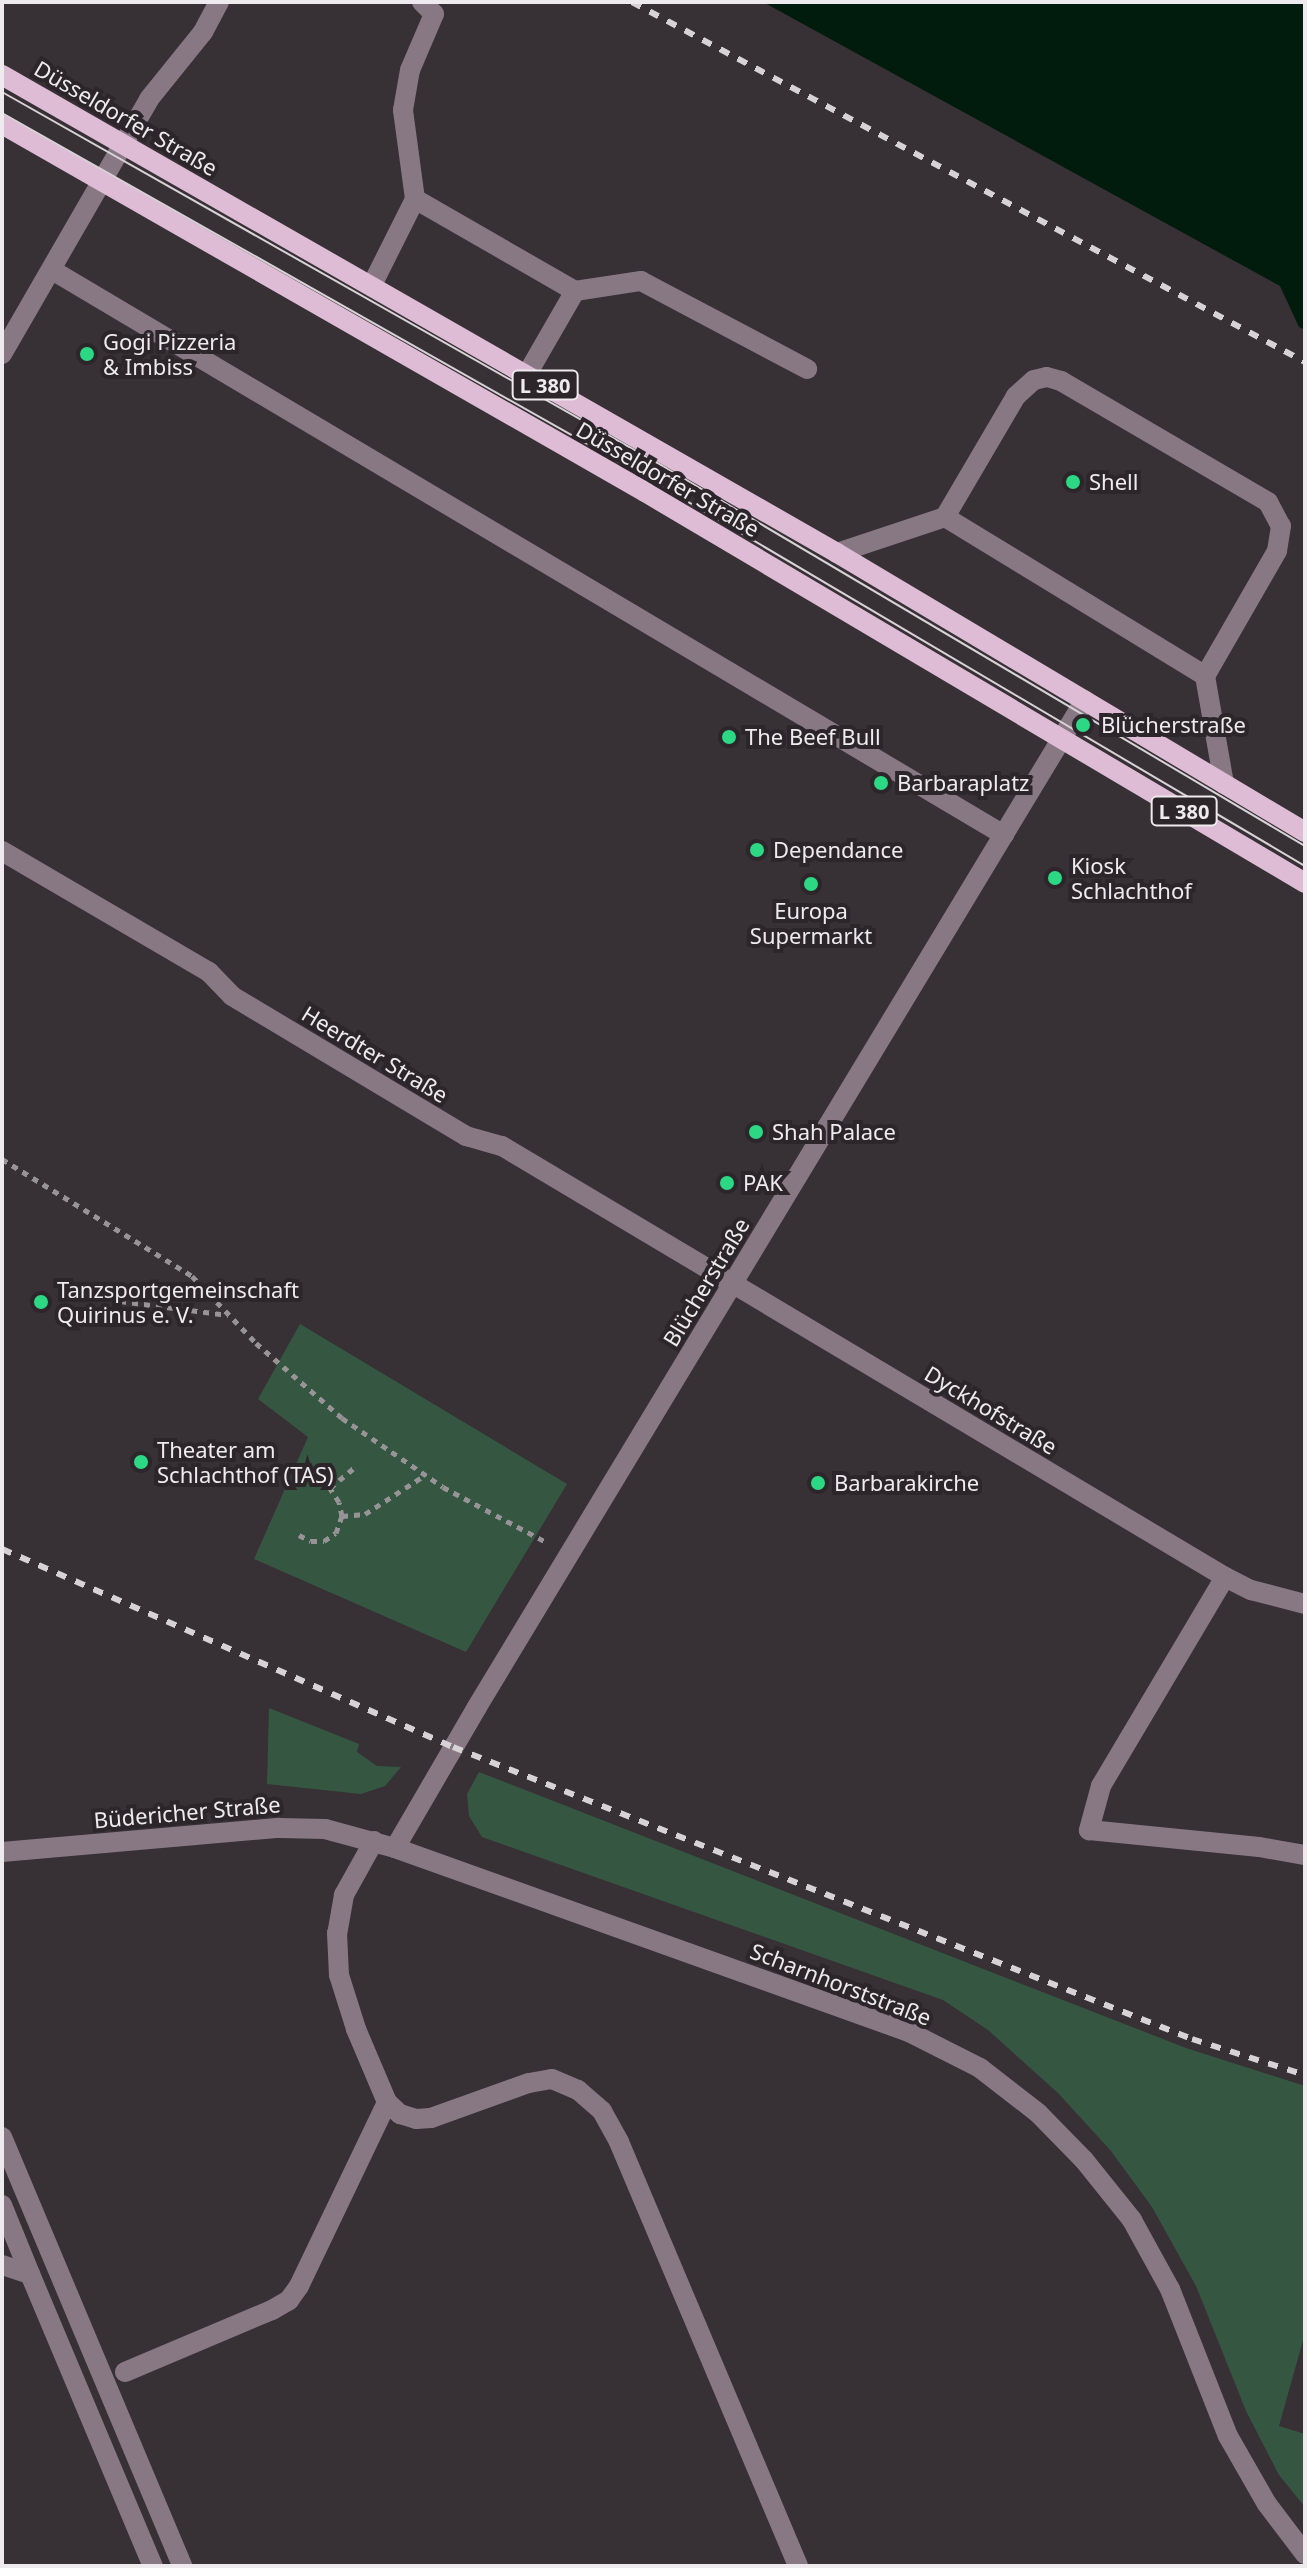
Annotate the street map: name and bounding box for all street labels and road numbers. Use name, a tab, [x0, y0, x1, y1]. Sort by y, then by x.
street label: Düsseldorfer Straße	[30, 55, 222, 181]
road number: L 380	[511, 369, 579, 401]
street label: Düsseldorfer Straße	[572, 416, 764, 542]
road number: L 380	[1150, 795, 1218, 827]
street label: Heerdter Straße	[297, 1000, 453, 1108]
street label: Blücherstraße	[657, 1213, 755, 1351]
street label: Dyckhofstraße	[920, 1360, 1062, 1460]
street label: Büdericher Straße	[93, 1791, 281, 1833]
street label: Scharnhorststraße	[747, 1937, 935, 2031]

